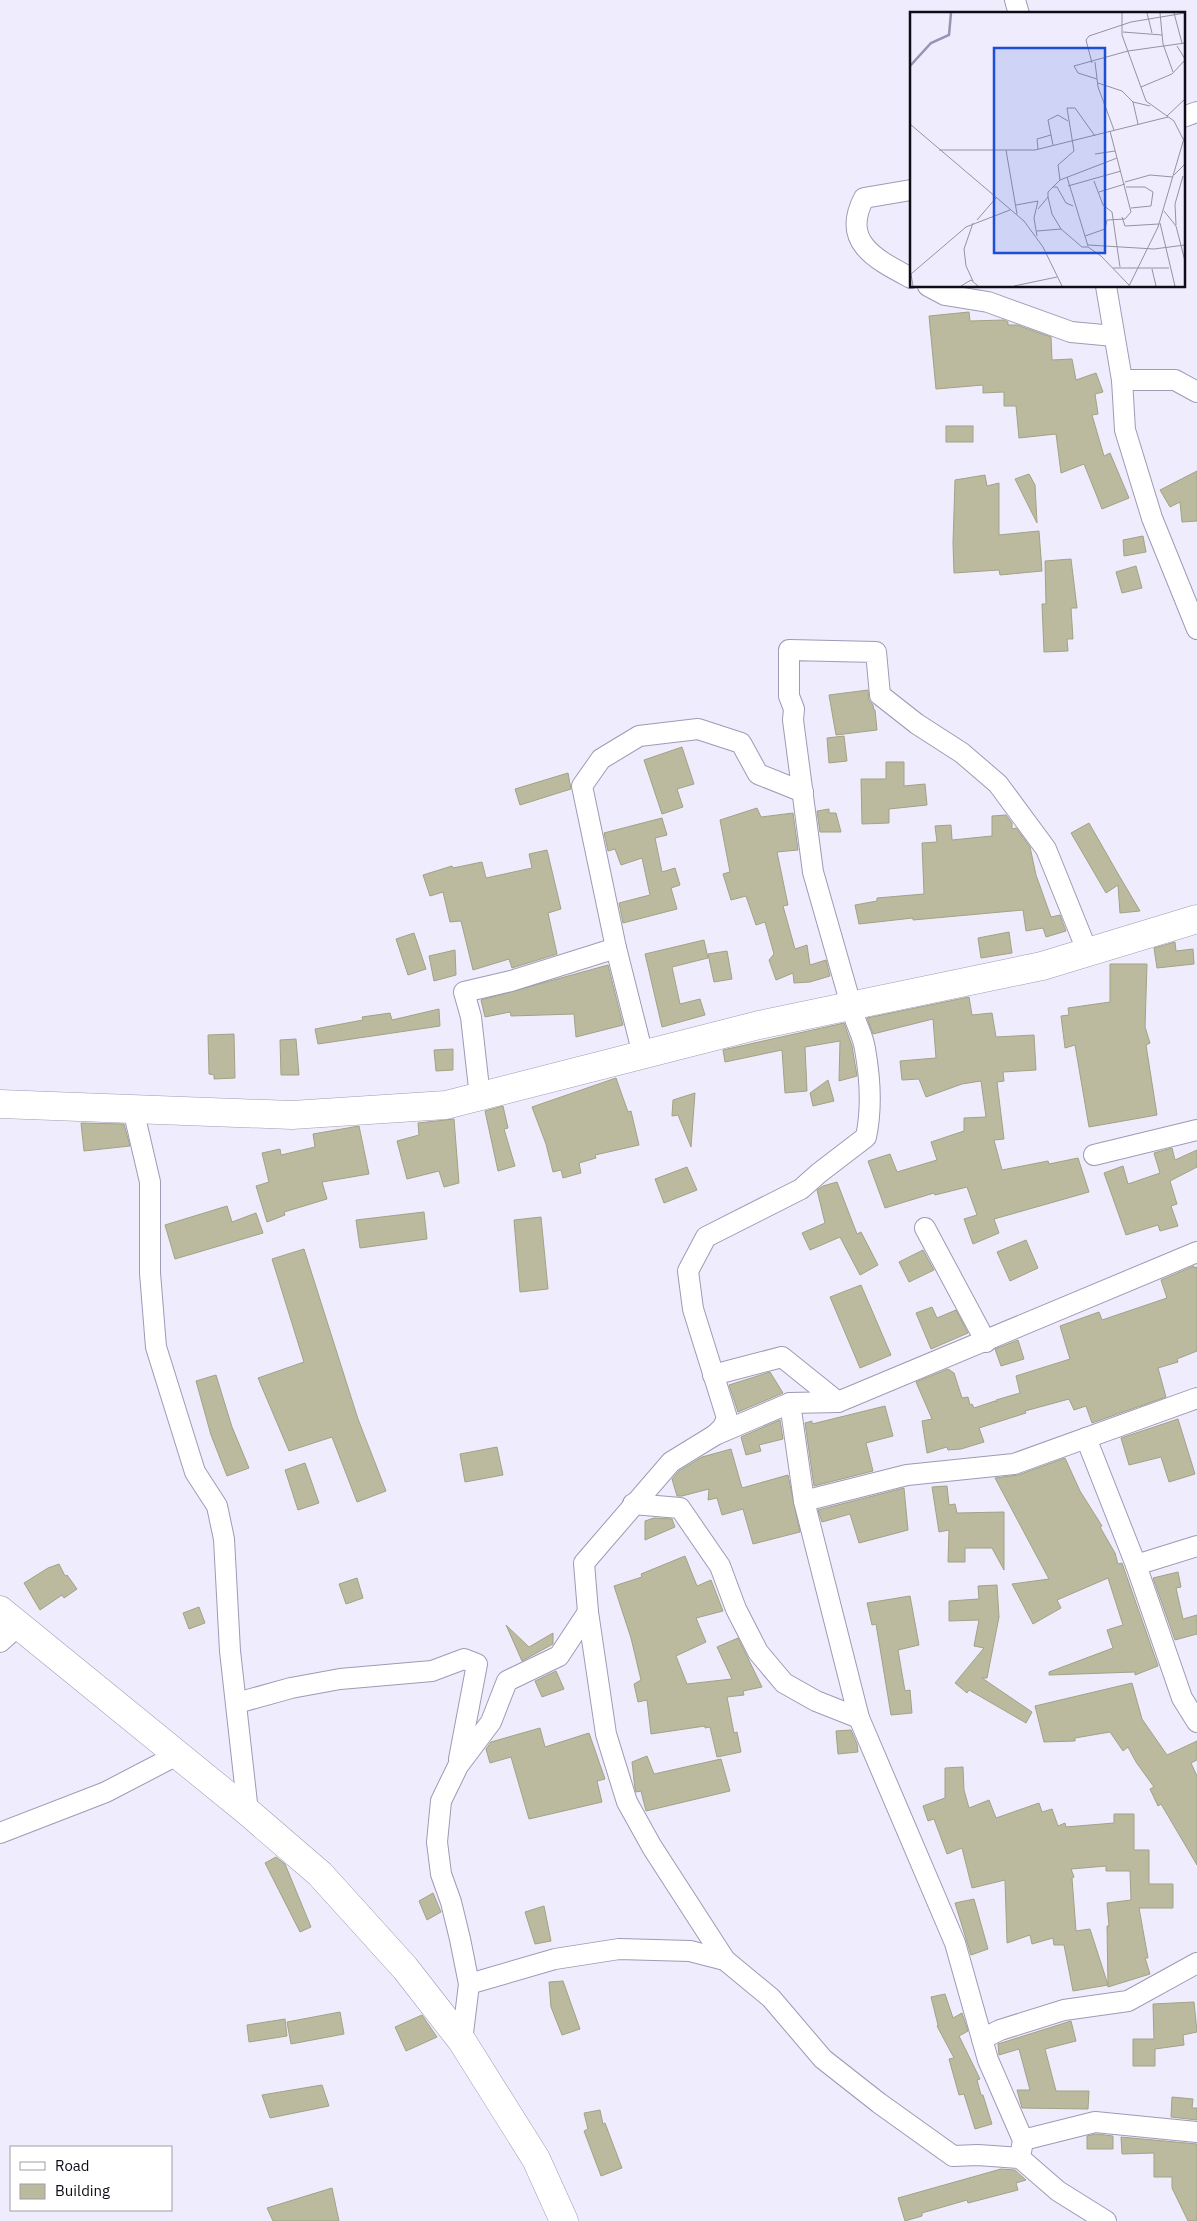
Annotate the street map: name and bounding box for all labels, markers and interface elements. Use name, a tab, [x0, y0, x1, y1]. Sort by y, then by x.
inset map	[910, 12, 1184, 288]
legend	[10, 2146, 172, 2211]
text: Road	[55, 2156, 90, 2175]
text: Building	[55, 2181, 110, 2200]

